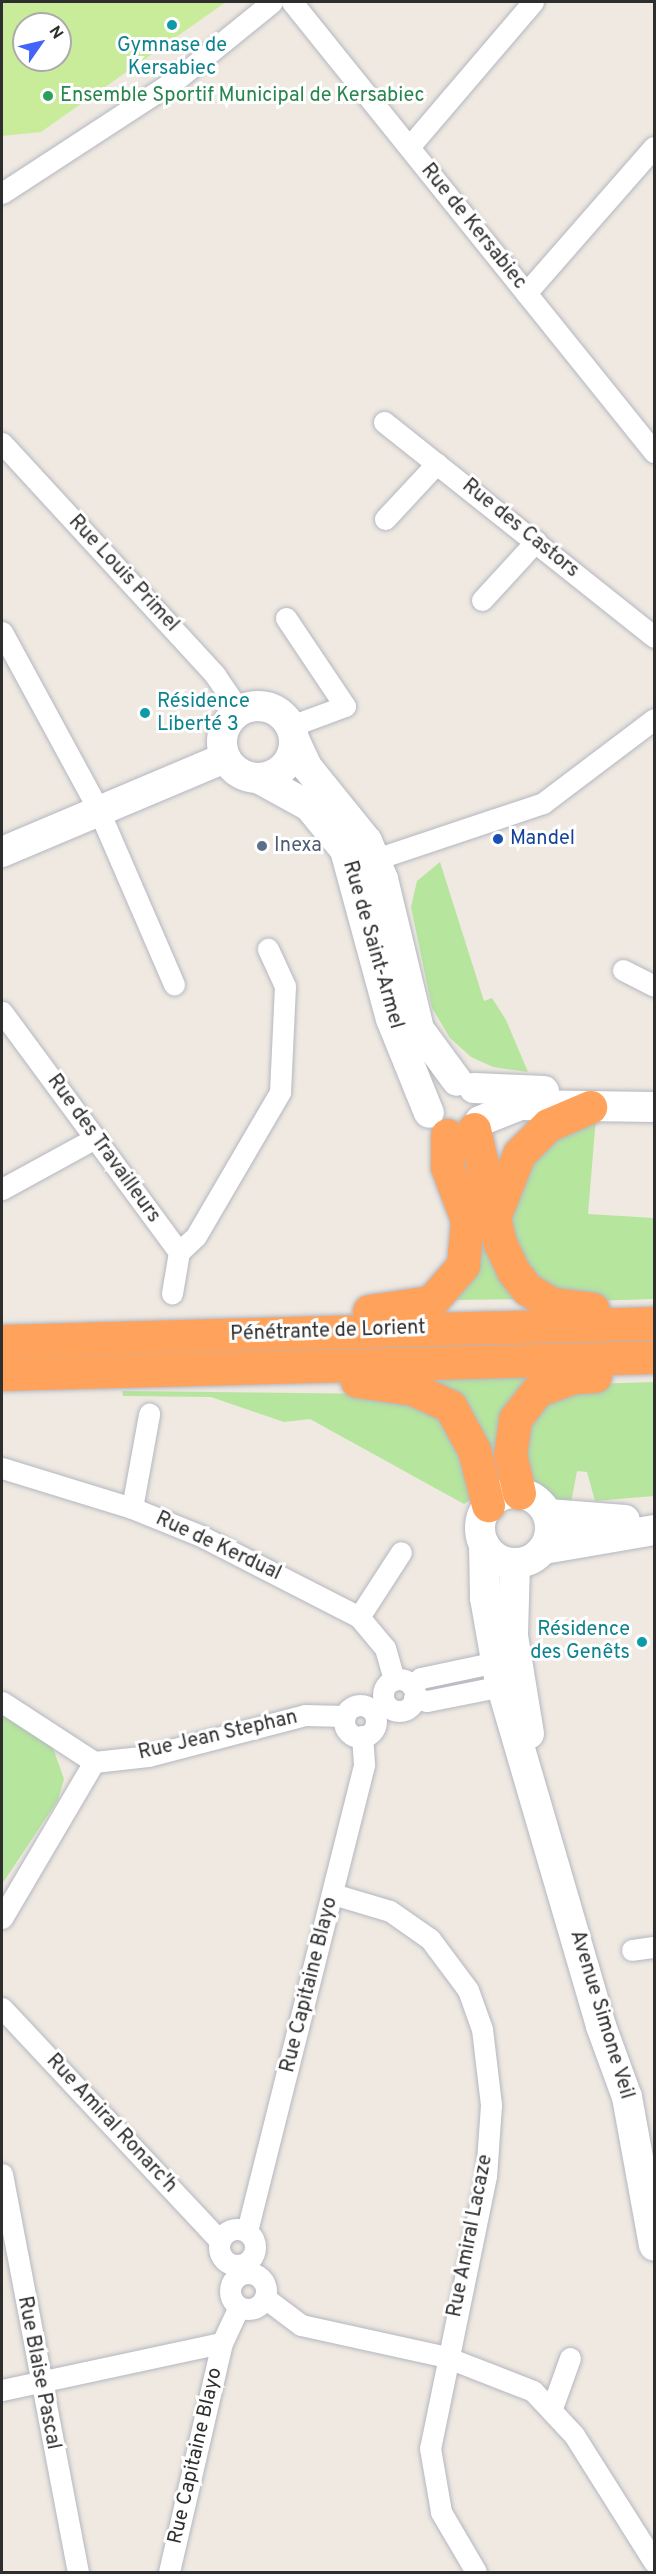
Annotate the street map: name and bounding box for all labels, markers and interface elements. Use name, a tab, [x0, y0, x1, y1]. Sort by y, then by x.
north arrow	[12, 12, 72, 72]
marker: Gymnase de Kersabiec	[165, 18, 179, 32]
text: N	[44, 23, 67, 43]
place label: Gymnase de Kersabiec	[117, 35, 227, 82]
place label: Ensemble Sportif Municipal de Kersabiec	[60, 84, 425, 108]
marker: Ensemble Sportif Municipal de Kersabiec	[41, 89, 55, 103]
street label: Rue de Kersabiec	[415, 159, 531, 295]
street label: Rue des Castors	[457, 475, 583, 583]
street label: Rue Louis Primel	[63, 511, 183, 637]
place label: Résidence Liberté 3	[157, 690, 250, 737]
marker: Résidence Liberté 3	[138, 706, 152, 720]
place label: Mandel	[510, 827, 575, 851]
marker: Mandel	[491, 832, 505, 846]
place label: Inexa	[274, 834, 322, 858]
marker: Inexa	[255, 839, 269, 853]
street label: Rue de Saint-Armel	[337, 858, 407, 1032]
street label: Rue des Travailleurs	[41, 1070, 165, 1228]
street label: Pénétrante de Lorient	[230, 1317, 426, 1347]
street label: Rue de Kerdual	[151, 1507, 285, 1587]
place label: Résidence des Genêts	[530, 1618, 630, 1665]
marker: Résidence des Genêts	[635, 1635, 649, 1649]
street label: Rue Jean Stephan	[136, 1706, 300, 1766]
street label: Rue Capitaine Blayo	[277, 1895, 343, 2075]
street label: Avenue Simone Veil	[564, 1927, 638, 2103]
street label: Rue Amiral Ronarc'h	[40, 2049, 182, 2199]
street label: Rue Amiral Lacaze	[443, 2152, 499, 2320]
street label: Rue Blaise Pascal	[11, 2294, 65, 2452]
street label: Rue Capitaine Blayo	[164, 2366, 228, 2546]

